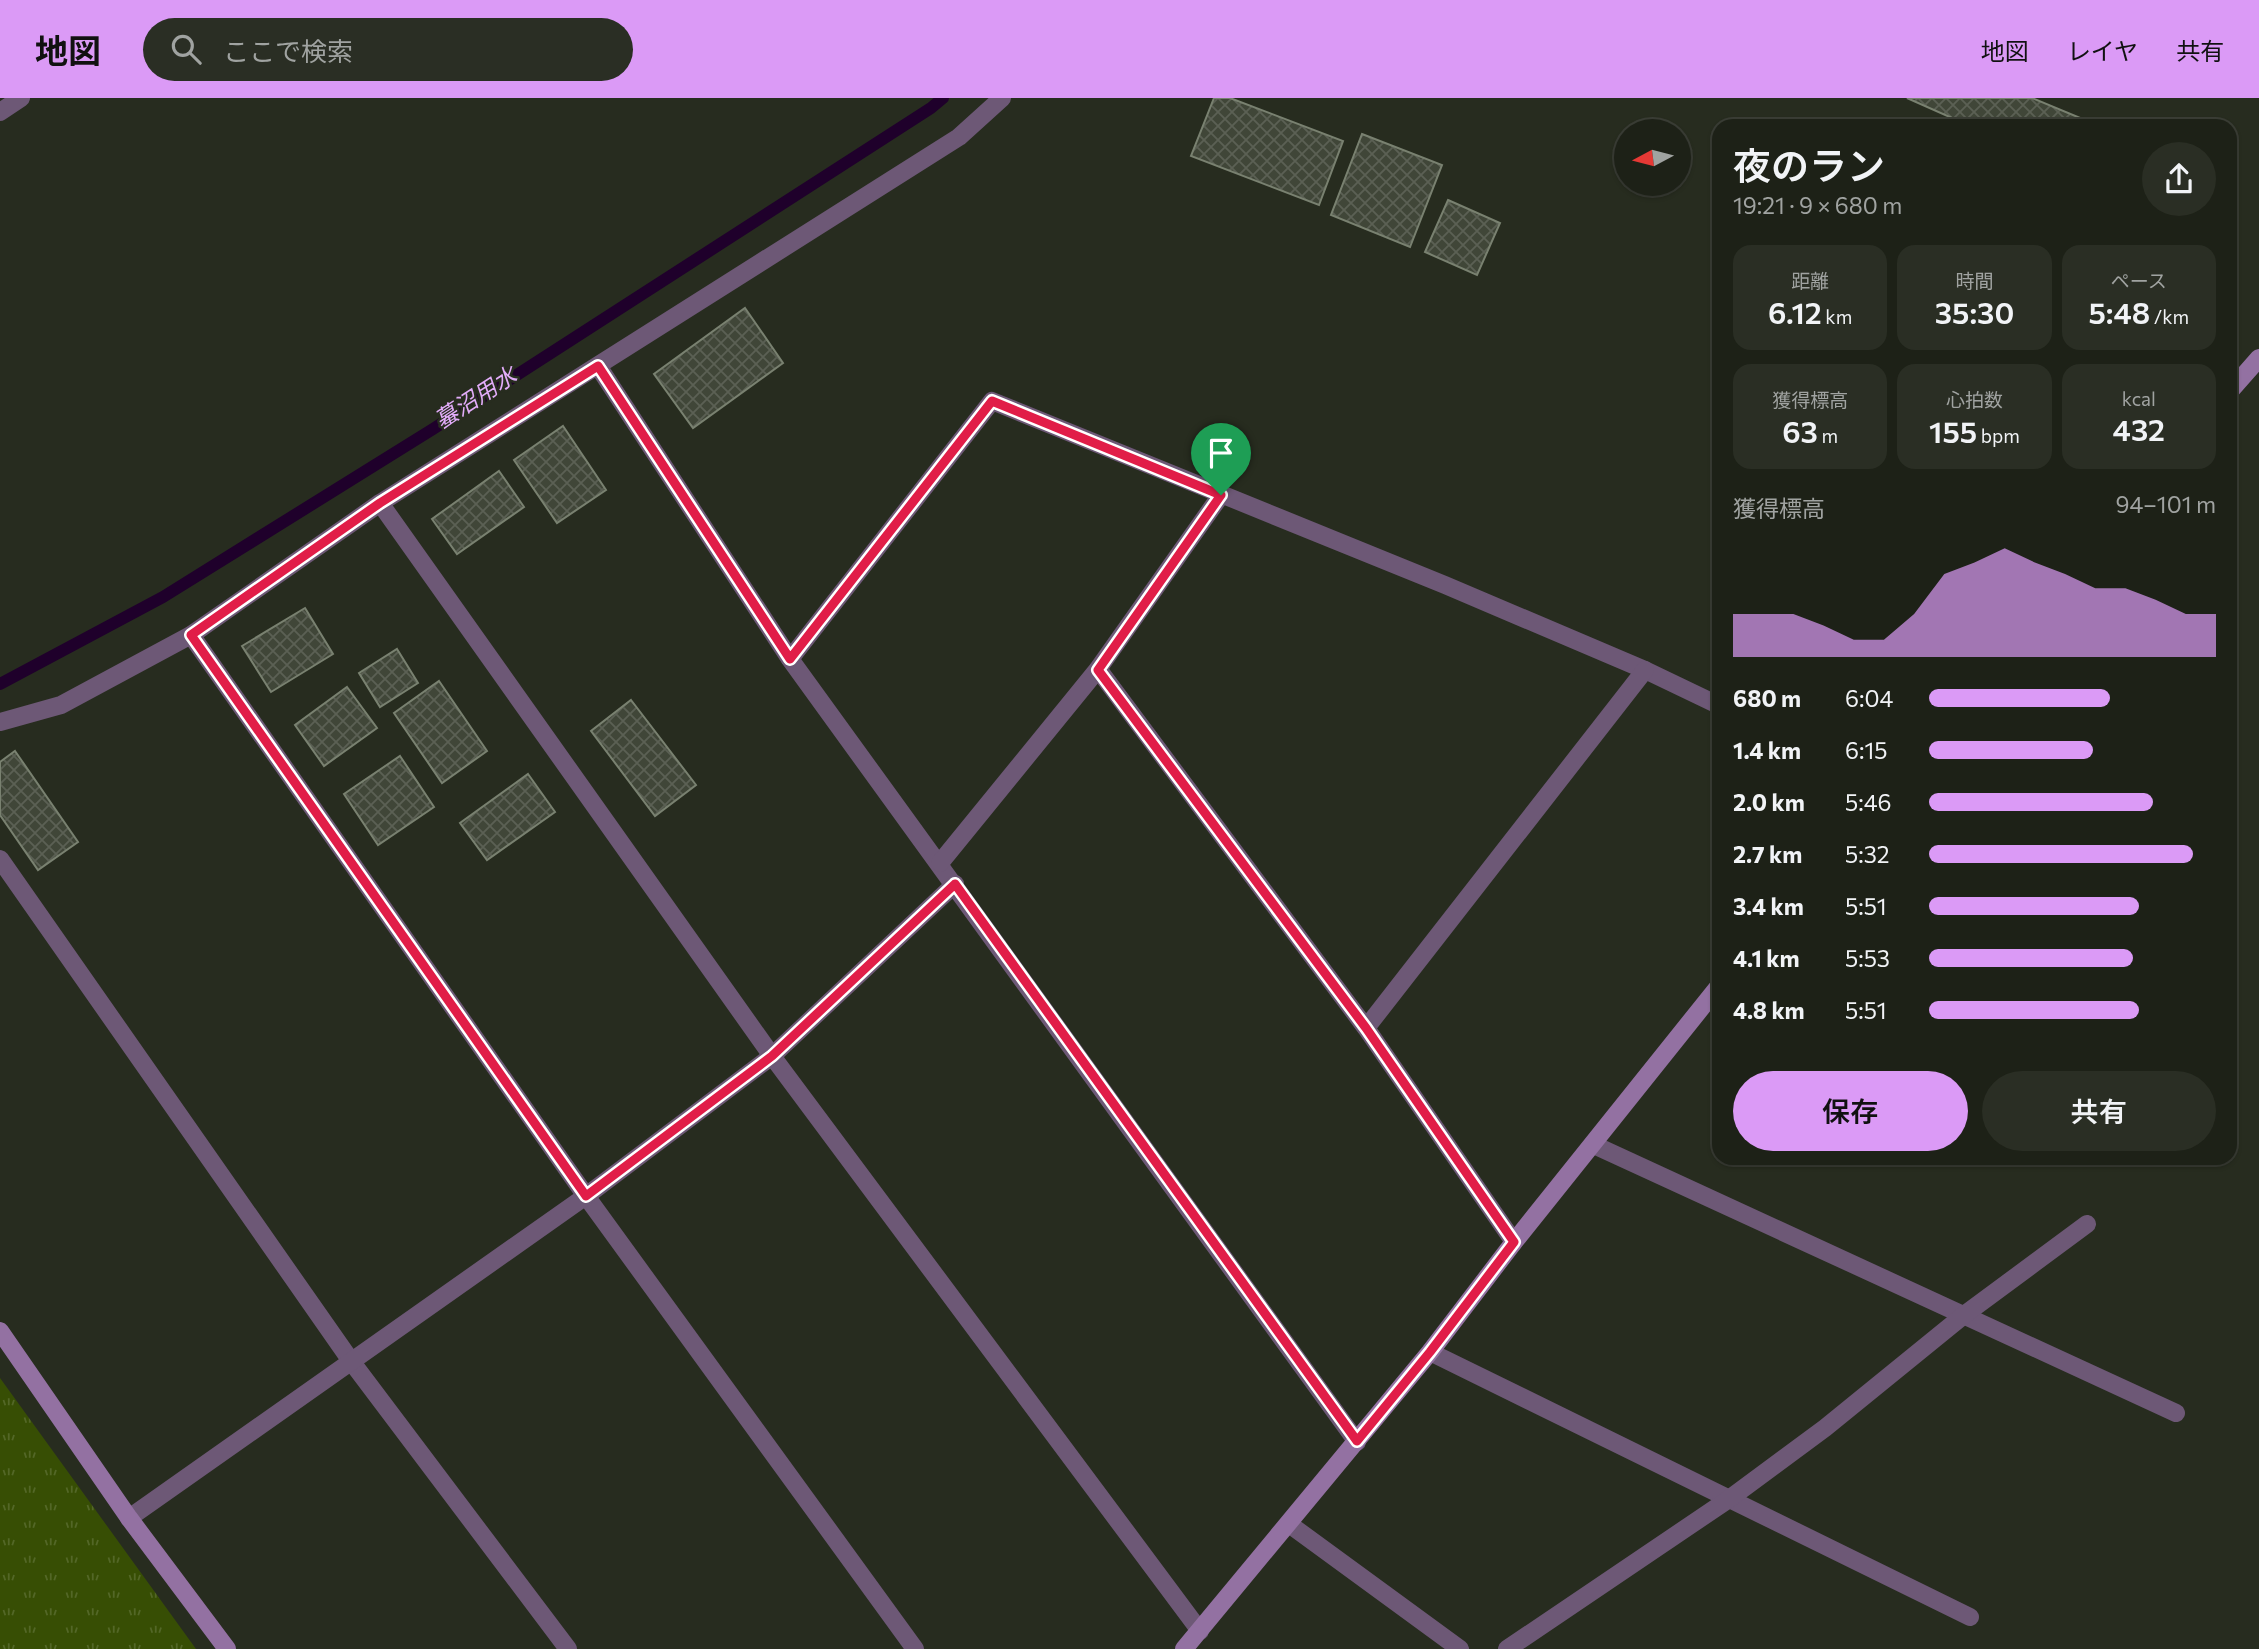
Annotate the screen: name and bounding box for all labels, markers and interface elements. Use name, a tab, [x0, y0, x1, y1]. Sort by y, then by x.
search box	[143, 18, 633, 81]
text: 地図	[35, 29, 101, 70]
icon: search	[167, 30, 205, 68]
text: ここで検索	[223, 35, 353, 66]
text: 地図	[1981, 36, 2029, 65]
text: レイヤ	[2067, 36, 2138, 65]
text: 共有	[2176, 36, 2224, 65]
north arrow	[1614, 119, 1690, 196]
map controls	[1614, 119, 1691, 196]
text: 夜のラン	[1733, 141, 1885, 188]
button: share	[2142, 142, 2216, 216]
text: 19:21 · 9 × 680 m	[1733, 191, 1902, 219]
text: 距離	[1791, 269, 1829, 292]
text: 時間	[1955, 269, 1994, 292]
text: ペース	[2111, 269, 2167, 292]
text: 6.12	[1768, 293, 1822, 330]
text: 35:30	[1935, 293, 2014, 330]
text: 5:48	[2088, 293, 2150, 330]
text: km	[1822, 305, 1852, 328]
text: /km	[2150, 305, 2189, 328]
water label: 蟇沼用水	[429, 359, 524, 434]
text: kcal	[2122, 387, 2156, 410]
text: 獲得標高	[1772, 388, 1848, 411]
text: 心拍数	[1946, 388, 2003, 411]
text: 432	[2113, 410, 2165, 447]
text: 63	[1782, 412, 1818, 449]
text: 155	[1929, 412, 1977, 449]
pin	[1191, 423, 1251, 495]
text: m	[1818, 424, 1838, 447]
text: bpm	[1977, 424, 2020, 447]
icon: arrive	[1202, 434, 1240, 472]
text: 94–101 m	[2116, 490, 2216, 518]
text: 獲得標高	[1733, 494, 1825, 522]
text: 680 m	[1733, 684, 1801, 712]
text: 6:04	[1845, 684, 1893, 712]
text: 1.4 km	[1733, 736, 1801, 764]
text: 6:15	[1845, 736, 1887, 764]
text: 2.0 km	[1733, 788, 1805, 816]
text: 5:46	[1845, 788, 1891, 816]
text: 2.7 km	[1733, 840, 1802, 868]
text: 5:32	[1845, 840, 1889, 868]
text: 3.4 km	[1733, 892, 1804, 920]
text: 5:51	[1845, 892, 1887, 920]
text: 4.1 km	[1733, 944, 1799, 972]
text: 5:53	[1845, 944, 1890, 972]
text: 4.8 km	[1733, 996, 1805, 1024]
text: 5:51	[1845, 996, 1887, 1024]
button: 保存	[1733, 1071, 1968, 1151]
button: 共有	[1982, 1071, 2216, 1151]

